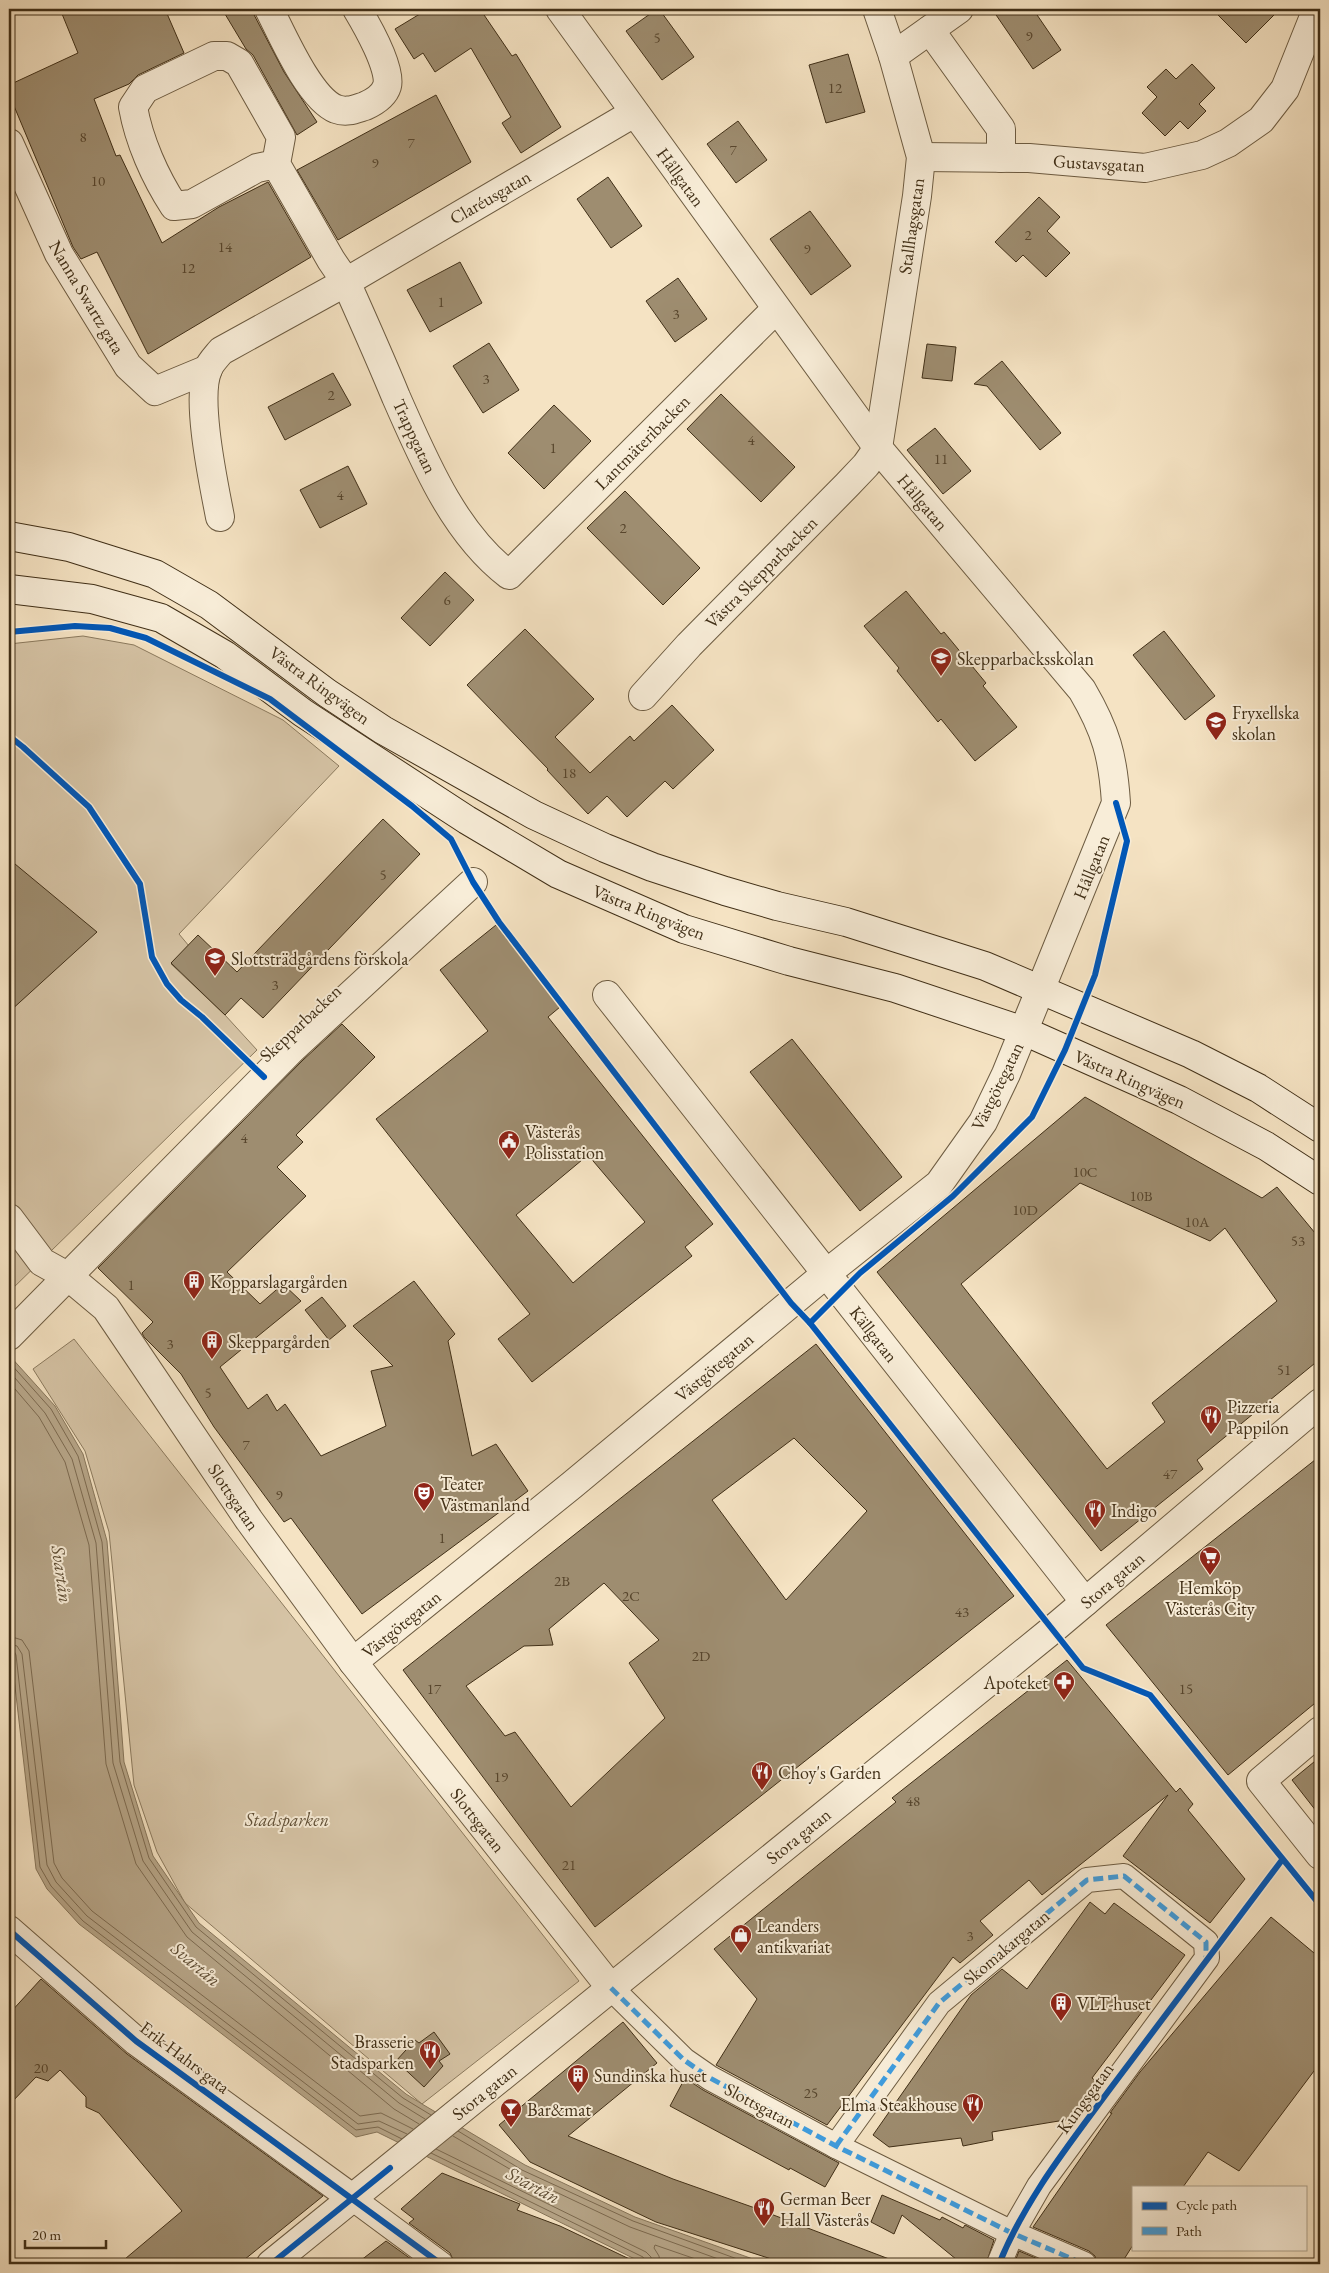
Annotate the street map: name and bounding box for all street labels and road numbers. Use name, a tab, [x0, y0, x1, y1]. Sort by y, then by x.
street label: Hållgatan	[652, 143, 711, 212]
street label: Gustavsgatan	[1052, 149, 1146, 177]
street label: Claréusgatan	[445, 164, 535, 229]
street label: Stallhagsgatan	[893, 176, 929, 276]
street label: Nanna Swartz gata	[44, 236, 130, 359]
street label: Lantmäteribacken	[589, 389, 695, 495]
street label: Trappgatan	[388, 395, 442, 477]
street label: Hållgatan	[892, 469, 954, 536]
street label: Västra Skepparbacken	[700, 511, 822, 633]
street label: Västra Ringvägen	[265, 641, 375, 730]
street label: Hållgatan	[1068, 831, 1115, 903]
street label: Västra Ringvägen	[589, 879, 709, 945]
street label: Skepparbacken	[254, 979, 346, 1067]
street label: Västgötegatan	[966, 1038, 1029, 1134]
street label: Västra Ringvägen	[1071, 1044, 1190, 1114]
street label: Källgatan	[845, 1301, 904, 1367]
street label: Västgötegatan	[670, 1327, 758, 1407]
street label: Slottsgatan	[203, 1459, 265, 1535]
street label: Stora gatan	[1075, 1546, 1149, 1614]
street label: Västgötegatan	[357, 1585, 446, 1663]
street label: Slottsgatan	[446, 1783, 511, 1857]
street label: Stora gatan	[761, 1802, 836, 1869]
street label: Skomakargatan	[958, 1904, 1054, 1990]
street label: Erik Hahrs gata	[135, 2016, 235, 2099]
street label: Stora gatan	[447, 2058, 522, 2125]
street label: Kungsgatan	[1052, 2058, 1119, 2138]
street label: Slottsgatan	[721, 2077, 799, 2133]

